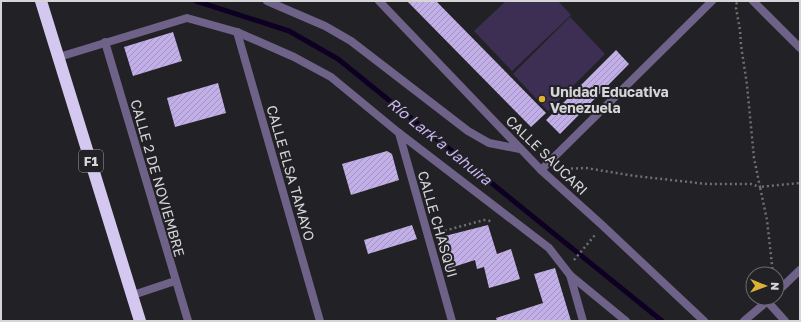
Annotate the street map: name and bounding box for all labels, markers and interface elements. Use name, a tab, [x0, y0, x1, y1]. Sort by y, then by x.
place label: Unidad Educativa Venezuela	[550, 83, 669, 116]
water label: Río Lark’a Jahuira	[384, 94, 496, 189]
marker: Unidad Educativa Venezuela	[537, 94, 547, 104]
street label: CALLE 2 DE NOVIEMBRE	[127, 98, 189, 258]
street label: CALLE ELSA TAMAYO	[263, 103, 319, 243]
street label: CALLE SAUCARI	[503, 112, 591, 198]
road number: F1	[79, 150, 103, 172]
street label: CALLE CHASQUI	[415, 169, 461, 279]
north arrow	[745, 266, 785, 306]
text: N	[769, 282, 782, 290]

